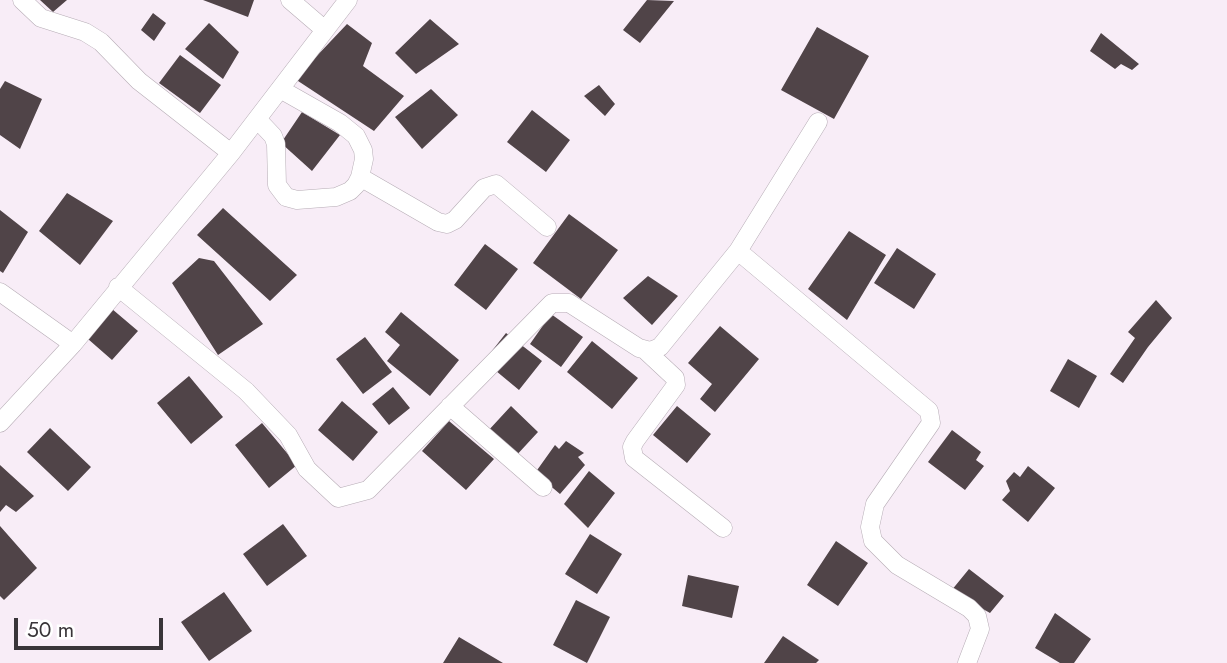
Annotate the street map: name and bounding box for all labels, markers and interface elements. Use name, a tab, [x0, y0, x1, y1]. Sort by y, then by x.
scale bar	[18, 604, 166, 648]
text: 50 m	[27, 615, 74, 645]

